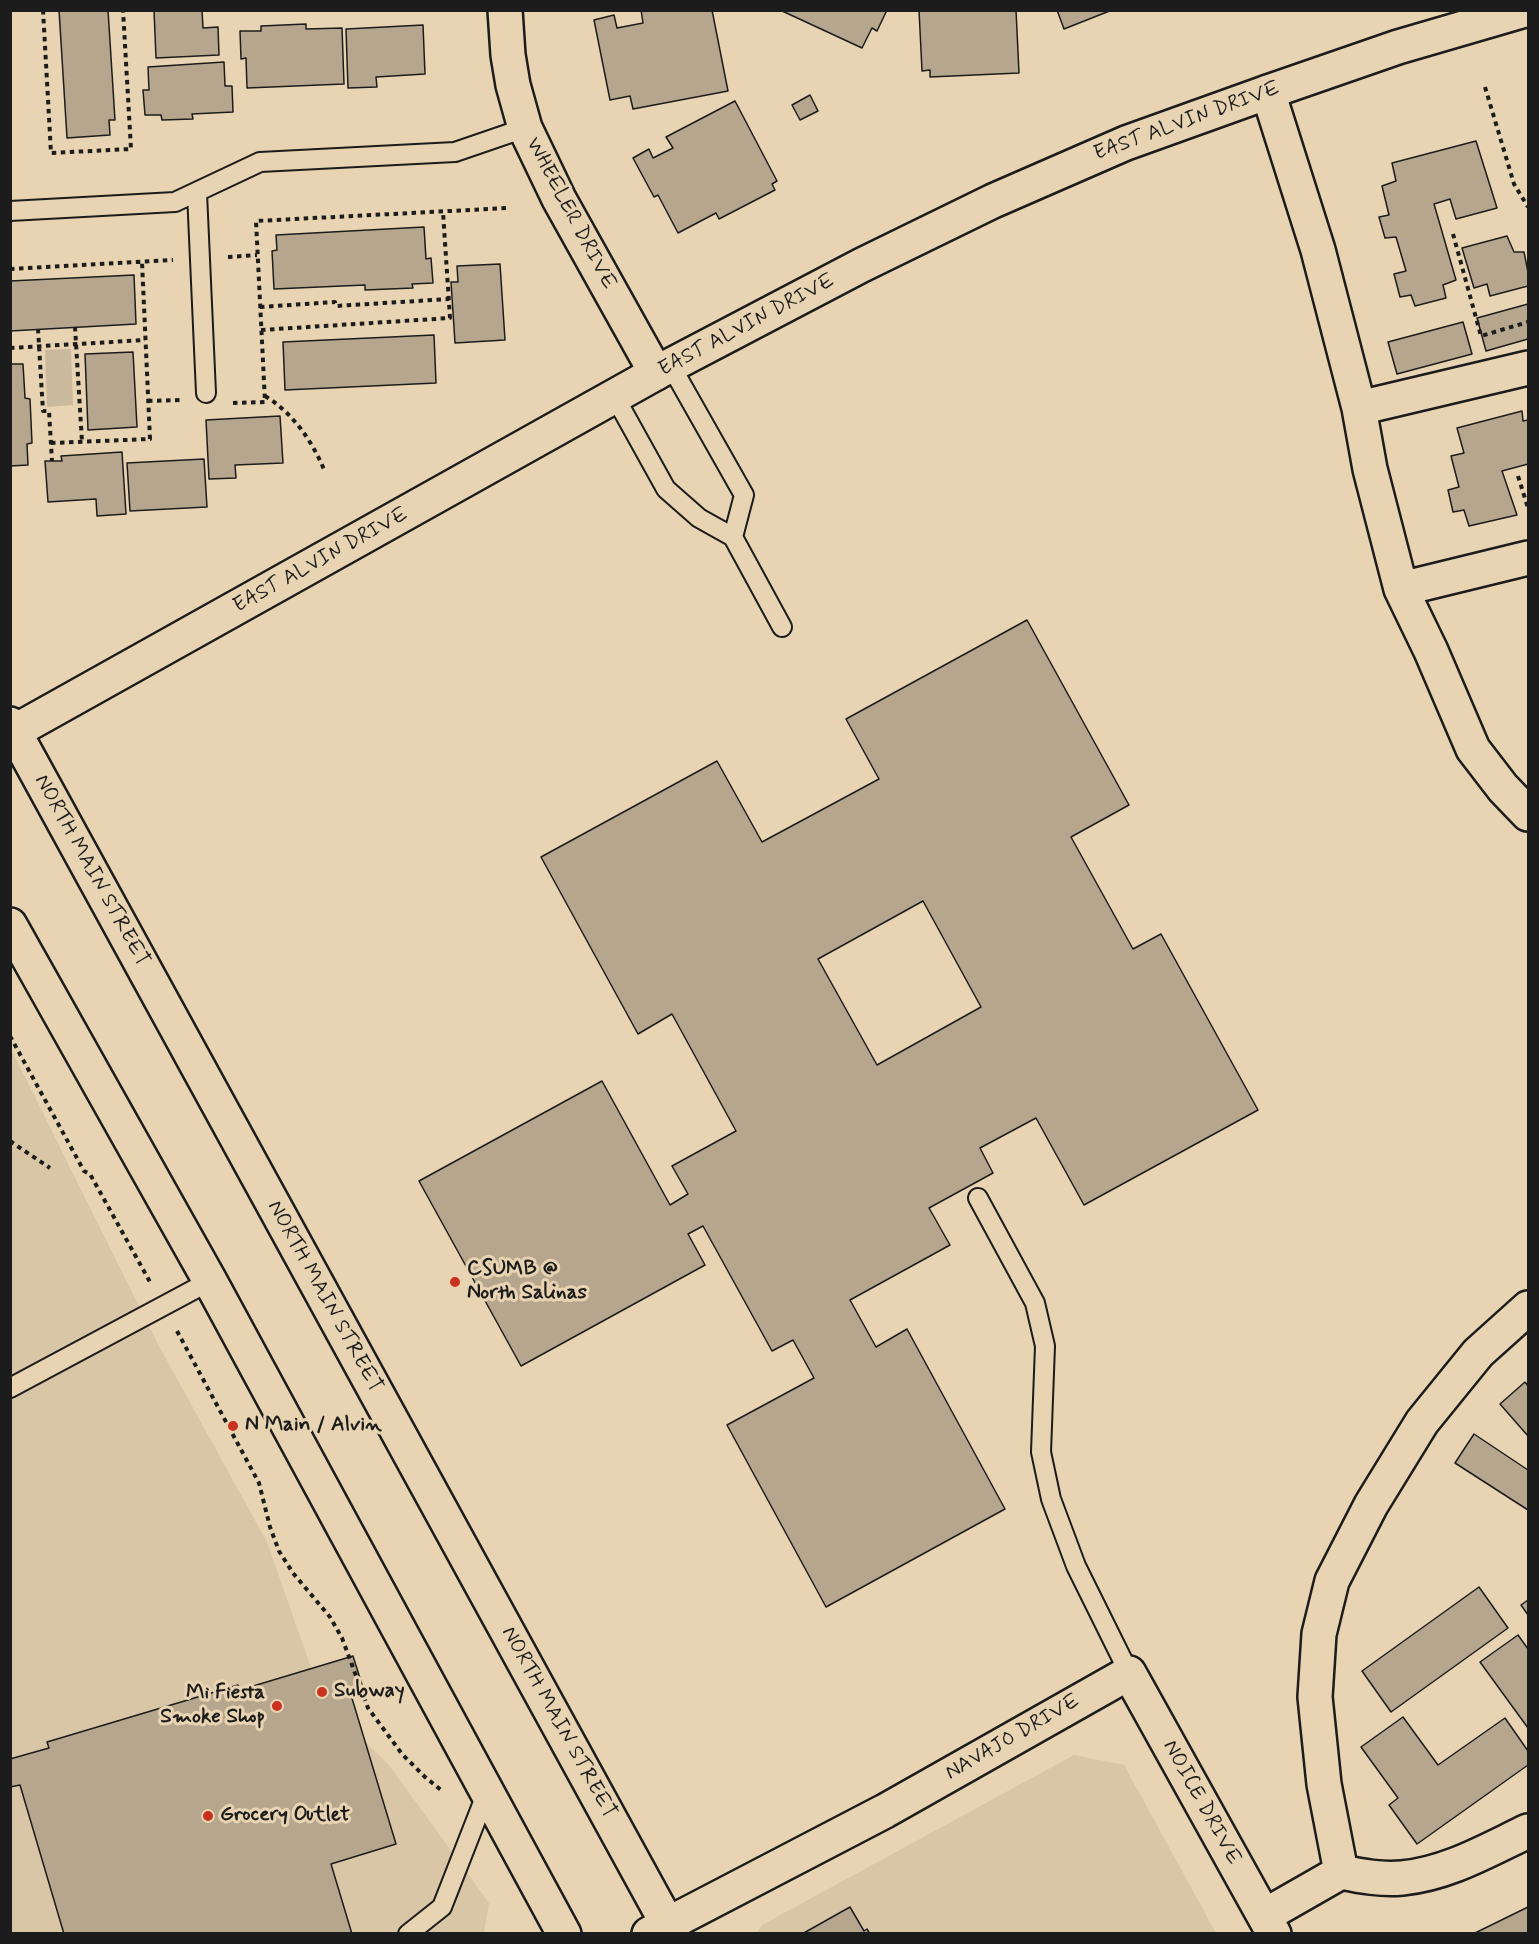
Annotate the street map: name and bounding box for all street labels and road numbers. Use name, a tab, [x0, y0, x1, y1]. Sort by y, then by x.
street label: EAST ALVIN DRIVE	[1091, 77, 1283, 167]
street label: WHEELER DRIVE	[519, 134, 621, 294]
street label: EAST ALVIN DRIVE	[655, 269, 839, 383]
street label: EAST ALVIN DRIVE	[229, 503, 413, 619]
street label: NORTH MAIN STREET	[28, 771, 154, 971]
street label: NORTH MAIN STREET	[261, 1197, 387, 1397]
street label: NORTH MAIN STREET	[495, 1623, 621, 1823]
street label: NAVAJO DRIVE	[941, 1689, 1085, 1787]
street label: NOICE DRIVE	[1156, 1736, 1246, 1870]

